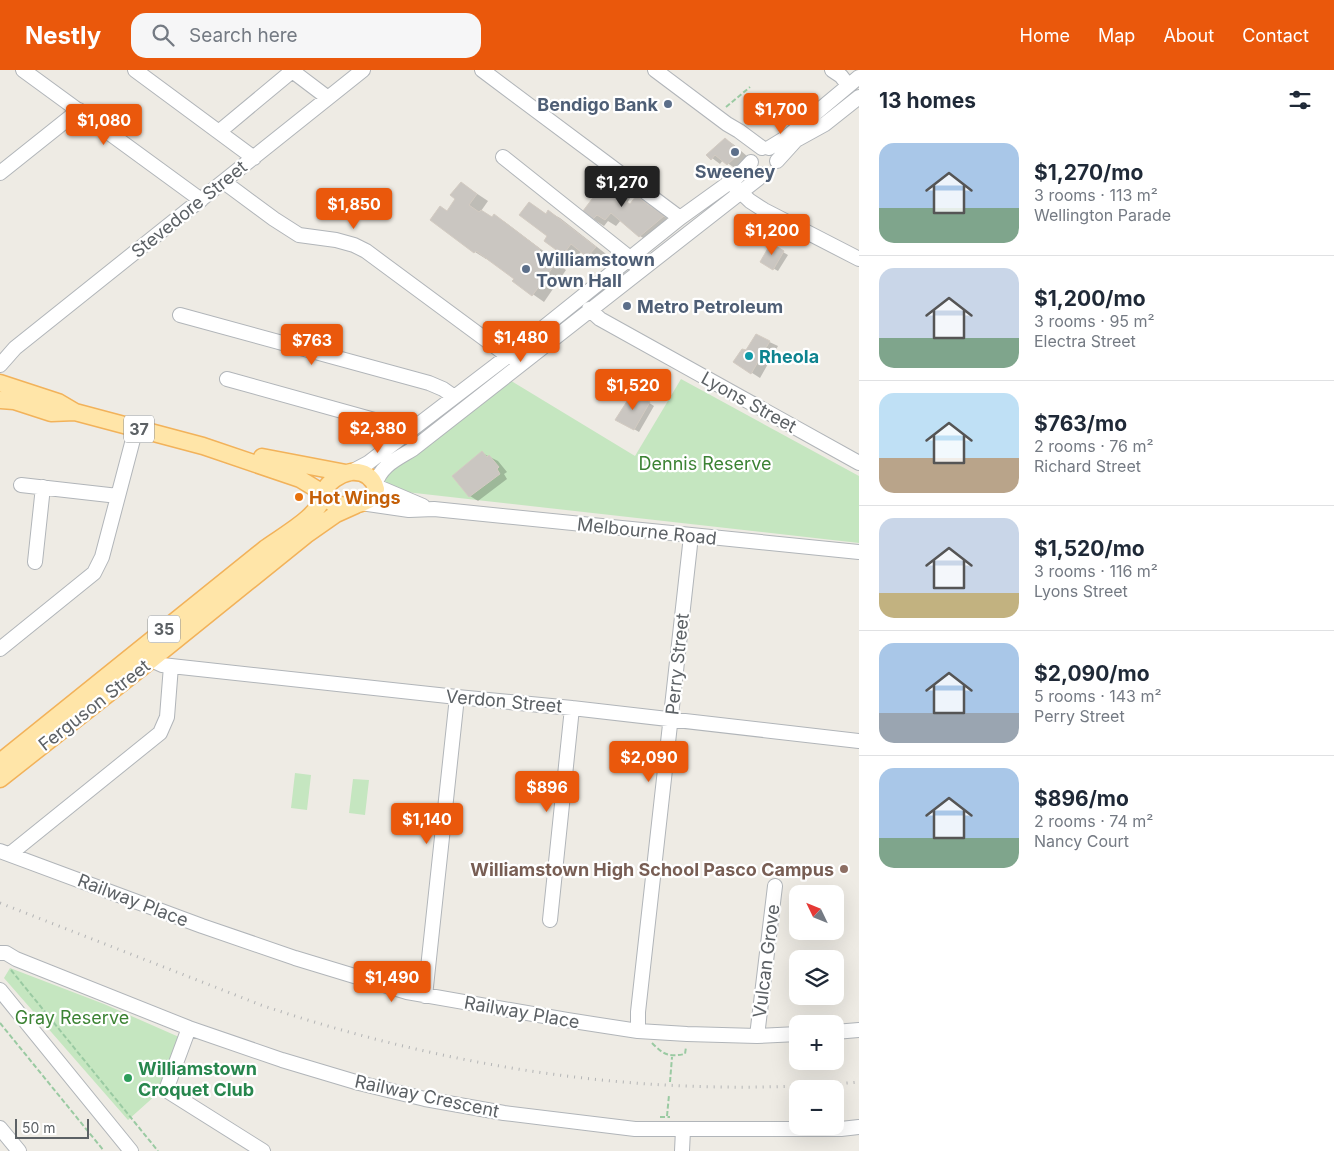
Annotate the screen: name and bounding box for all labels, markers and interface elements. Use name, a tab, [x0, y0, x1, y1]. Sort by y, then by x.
search box	[131, 13, 481, 58]
text: Nestly	[25, 21, 101, 50]
icon: search	[149, 21, 177, 49]
text: Search here	[189, 24, 298, 47]
text: Home	[1020, 25, 1070, 46]
text: Map	[1098, 25, 1135, 46]
text: About	[1163, 25, 1214, 46]
text: Contact	[1242, 25, 1309, 46]
icon: filters	[1286, 86, 1314, 114]
text: 13 homes	[879, 88, 976, 113]
pin: $1,700	[740, 92, 822, 135]
place label: Bendigo Bank	[537, 94, 659, 115]
marker: Bendigo Bank	[662, 98, 674, 110]
text: $1,700	[755, 99, 807, 119]
pin: $1,080	[63, 104, 145, 146]
text: $1,080	[77, 110, 131, 130]
marker: Sweeney	[729, 146, 741, 158]
street label: Stevedore Street	[127, 156, 251, 262]
text: $1,270/mo	[1034, 160, 1143, 185]
place label: Sweeney	[695, 161, 776, 182]
icon: home	[919, 163, 979, 223]
pin: $1,270	[581, 166, 663, 208]
text: $1,270	[596, 172, 648, 192]
text: 3 rooms · 113 m²	[1034, 185, 1158, 205]
pin: $1,850	[313, 188, 395, 230]
text: $1,850	[327, 194, 381, 214]
text: Wellington Parade	[1034, 205, 1171, 225]
pin: $1,200	[731, 214, 813, 256]
text: $1,200	[745, 220, 799, 240]
place label: Williamstown Town Hall	[536, 249, 655, 291]
marker: Williamstown Town Hall	[520, 263, 532, 275]
text: $1,200/mo	[1034, 286, 1146, 311]
icon: home	[919, 288, 979, 348]
place label: Metro Petroleum	[637, 296, 783, 317]
marker: Metro Petroleum	[621, 300, 633, 312]
text: 3 rooms · 95 m²	[1034, 311, 1155, 331]
pin: $1,480	[480, 320, 562, 363]
pin: $763	[282, 324, 342, 366]
text: $1,480	[494, 327, 548, 347]
text: $763	[292, 330, 332, 350]
text: Electra Street	[1034, 331, 1136, 351]
place label: Rheola	[759, 346, 819, 367]
marker: Rheola	[743, 350, 755, 362]
street label: Lyons Street	[698, 367, 800, 437]
pin: $1,520	[592, 368, 674, 411]
text: $1,520	[606, 375, 660, 395]
text: $763/mo	[1034, 411, 1127, 436]
pin: $2,380	[337, 412, 419, 454]
icon: home	[919, 413, 979, 473]
road number: 37	[124, 416, 154, 442]
text: $2,380	[349, 418, 407, 438]
text: 2 rooms · 76 m²	[1034, 436, 1154, 456]
park label: Dennis Reserve	[639, 453, 771, 474]
text: Richard Street	[1034, 456, 1141, 476]
place label: Hot Wings	[309, 487, 401, 508]
marker: Hot Wings	[293, 491, 305, 503]
street label: Melbourne Road	[576, 513, 718, 549]
text: $1,520/mo	[1034, 536, 1145, 561]
icon: home	[919, 538, 979, 598]
text: 3 rooms · 116 m²	[1034, 561, 1158, 581]
text: Lyons Street	[1034, 581, 1128, 601]
street label: Perry Street	[661, 612, 693, 716]
road number: 35	[148, 616, 180, 642]
street label: Ferguson Street	[34, 655, 154, 755]
text: $2,090/mo	[1034, 661, 1150, 686]
icon: home	[919, 663, 979, 723]
street label: Verdon Street	[445, 685, 563, 717]
text: 5 rooms · 143 m²	[1034, 686, 1162, 706]
text: Perry Street	[1034, 706, 1125, 726]
pin: $2,090	[608, 740, 690, 783]
text: $2,090	[620, 747, 678, 767]
pin: $896	[517, 770, 577, 813]
text: $896	[526, 777, 568, 797]
text: $896/mo	[1034, 786, 1129, 811]
icon: home	[919, 788, 979, 848]
pin: $1,140	[386, 802, 468, 845]
text: $1,140	[402, 809, 452, 829]
text: 2 rooms · 74 m²	[1034, 811, 1153, 831]
text: Nancy Court	[1034, 831, 1129, 851]
place label: Williamstown High School Pasco Campus	[470, 859, 834, 880]
marker: Williamstown High School Pasco Campus	[838, 863, 850, 875]
street label: Railway Place	[75, 869, 191, 931]
north arrow	[789, 885, 844, 940]
map controls	[789, 885, 844, 1135]
street label: Vulcan Grove	[749, 903, 783, 1019]
button: layers	[789, 950, 844, 1005]
pin: $1,490	[351, 960, 433, 1003]
text: $1,490	[365, 967, 419, 987]
street label: Railway Place	[463, 992, 581, 1032]
park label: Gray Reserve	[15, 1007, 129, 1028]
button: +	[789, 1015, 844, 1070]
place label: Williamstown Croquet Club	[138, 1058, 257, 1100]
street label: Railway Crescent	[353, 1070, 501, 1122]
marker: Williamstown Croquet Club	[122, 1072, 134, 1084]
button: −	[789, 1080, 844, 1135]
scale bar	[15, 1116, 89, 1139]
text: 50 m	[22, 1119, 56, 1136]

